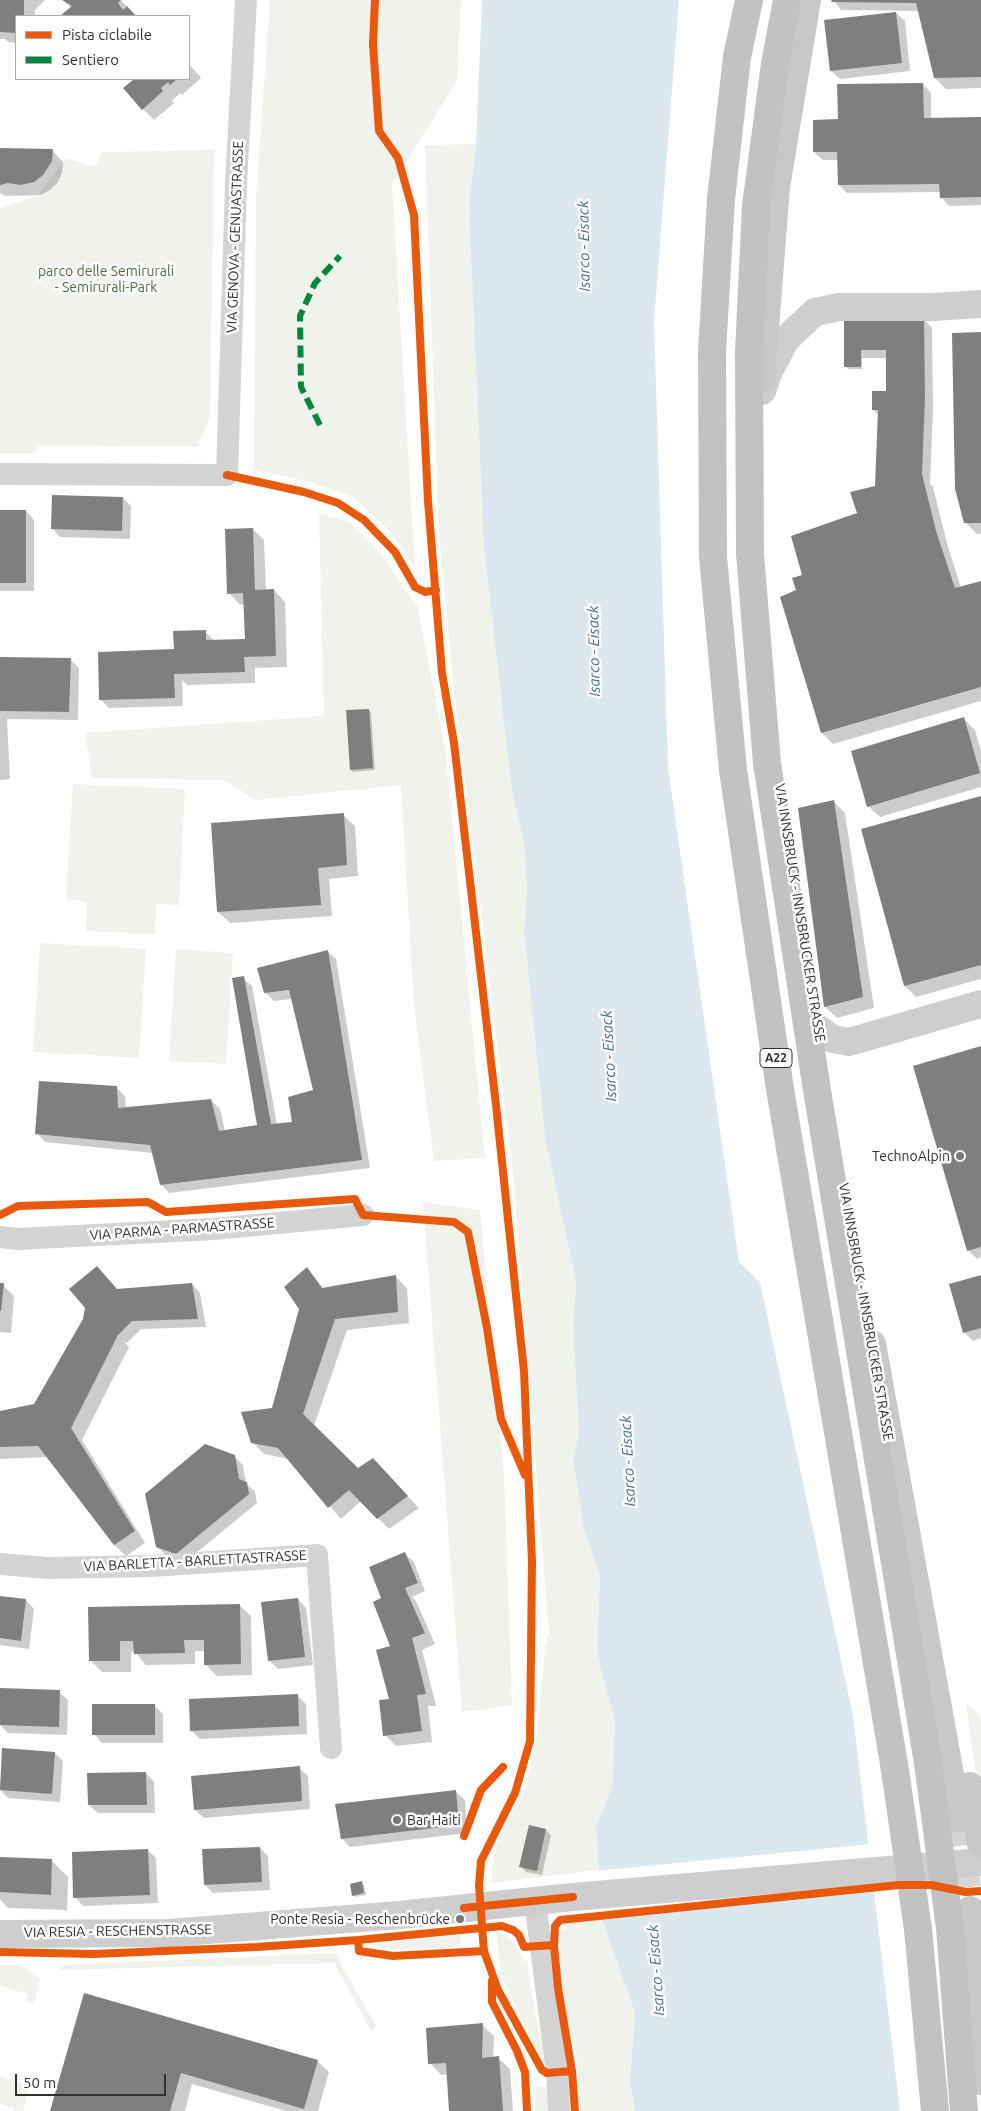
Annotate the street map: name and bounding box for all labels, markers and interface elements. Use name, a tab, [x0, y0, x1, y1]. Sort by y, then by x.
legend	[15, 15, 190, 80]
text: Pista ciclabile	[62, 26, 152, 43]
text: Sentiero	[62, 51, 119, 68]
street label: VIA GENOVA - GENUASTRASSE	[223, 141, 247, 333]
water label: Isarco - Eisack	[574, 200, 594, 292]
park label: parco delle Semirurali - Semirurali-Park	[38, 263, 174, 296]
water label: Isarco - Eisack	[584, 605, 604, 697]
street label: VIA INNSBRUCK - INNSBRUCKER STRASSE	[771, 783, 829, 1043]
water label: Isarco - Eisack	[598, 1010, 620, 1102]
road number: A22	[760, 1048, 792, 1068]
place label: TechnoAlpin	[872, 1148, 950, 1164]
marker: TechnoAlpin	[954, 1150, 966, 1162]
street label: VIA INNSBRUCK - INNSBRUCKER STRASSE	[835, 1182, 897, 1442]
street label: VIA PARMA - PARMASTRASSE	[89, 1214, 275, 1244]
water label: Isarco - Eisack	[617, 1415, 639, 1507]
street label: VIA BARLETTA - BARLETTASTRASSE	[83, 1547, 307, 1575]
place label: Bar Haiti	[407, 1812, 461, 1828]
marker: Bar Haiti	[391, 1814, 403, 1826]
place label: Ponte Resia - Reschenbrücke	[270, 1911, 450, 1927]
marker: Ponte Resia - Reschenbrücke	[454, 1913, 466, 1925]
street label: VIA RESIA - RESCHENSTRASSE	[24, 1921, 212, 1941]
water label: Isarco - Eisack	[644, 1924, 668, 2016]
scale bar	[18, 2064, 169, 2096]
text: 50 m	[23, 2074, 56, 2091]

